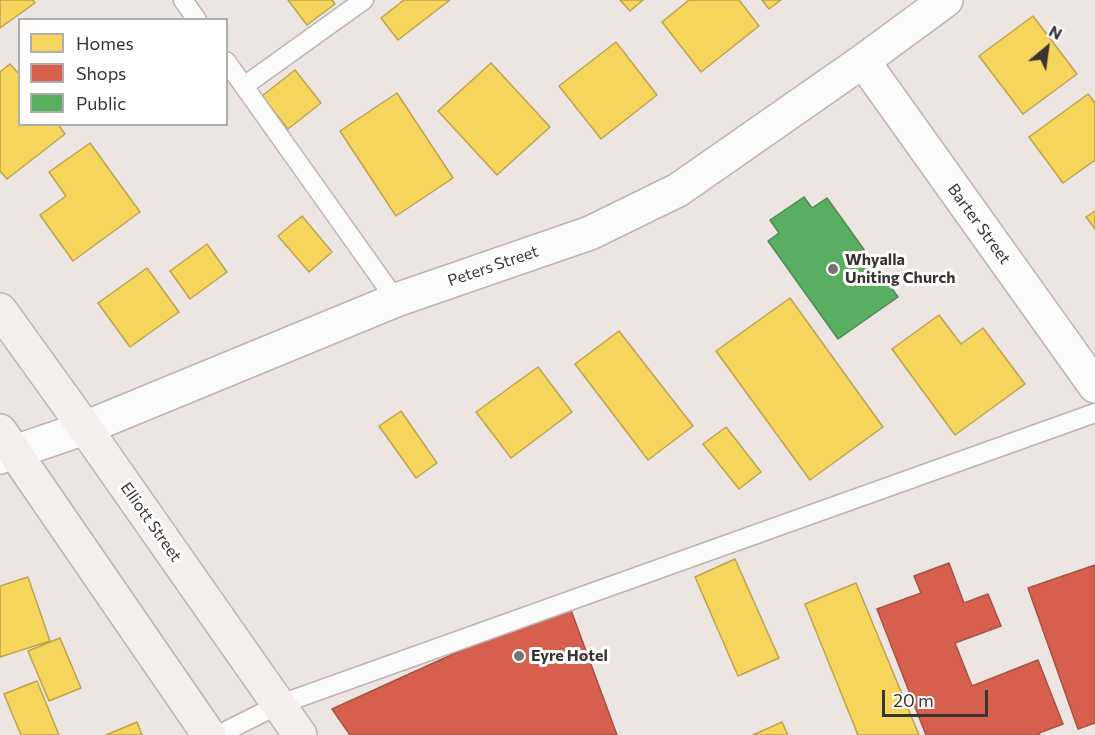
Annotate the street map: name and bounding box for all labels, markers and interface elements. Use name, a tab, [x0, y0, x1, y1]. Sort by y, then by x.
legend	[18, 18, 228, 126]
north arrow	[1017, 18, 1077, 78]
text: N	[1046, 21, 1066, 43]
text: Homes	[76, 32, 134, 54]
text: Shops	[76, 62, 126, 84]
text: Public	[76, 92, 126, 114]
street label: Barter Street	[943, 180, 1015, 268]
street label: Peters Street	[445, 242, 541, 290]
place label: Whyalla Uniting Church	[845, 250, 955, 288]
marker: Whyalla Uniting Church	[826, 262, 840, 276]
street label: Elliott Street	[117, 479, 185, 565]
place label: Eyre Hotel	[531, 646, 608, 666]
marker: Eyre Hotel	[512, 649, 526, 663]
scale bar	[885, 678, 992, 716]
text: 20 m	[893, 689, 934, 711]

